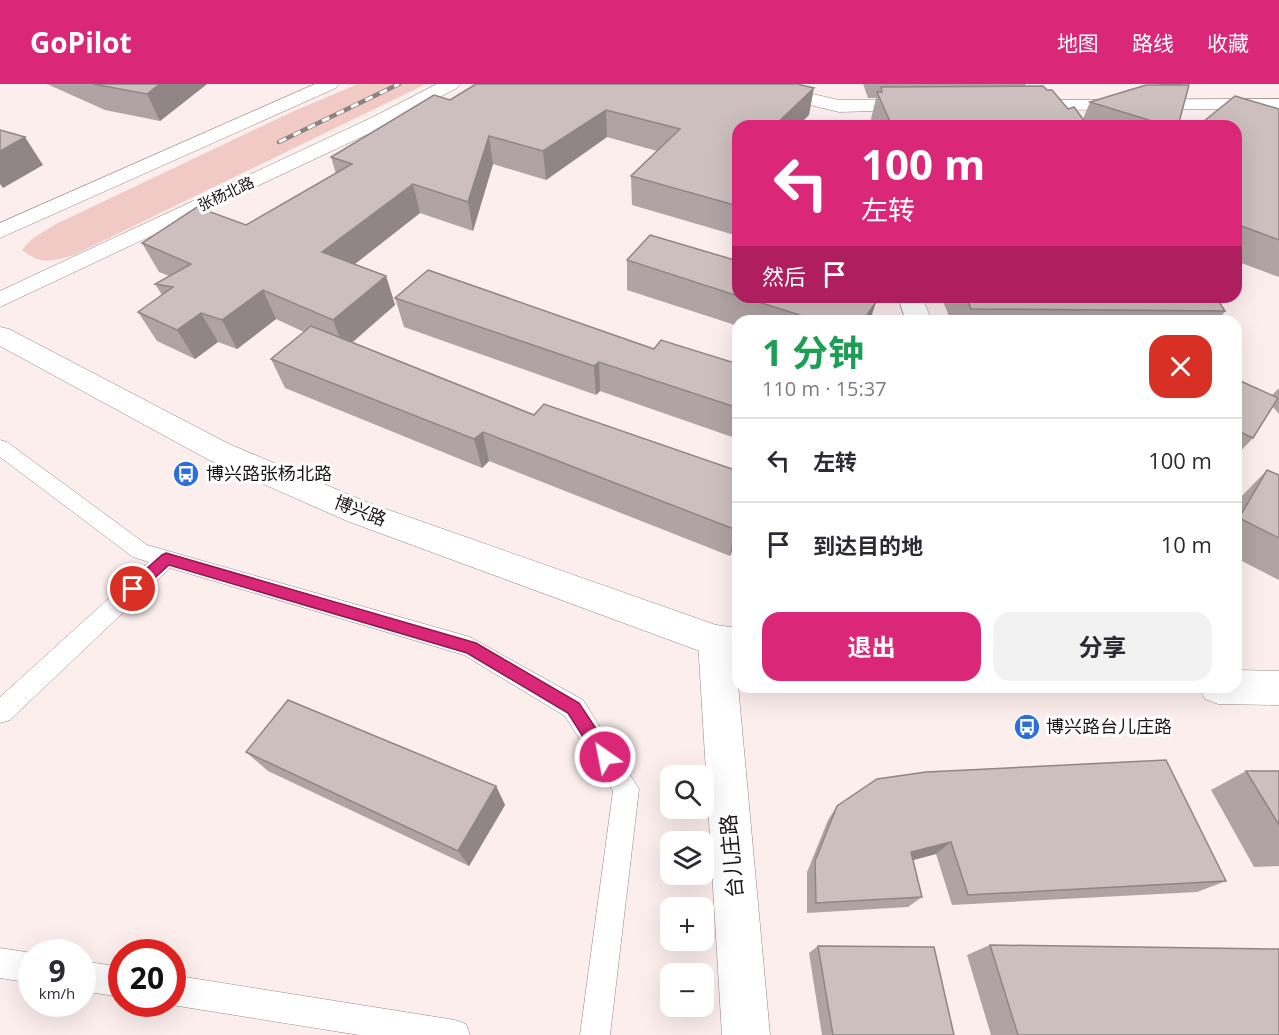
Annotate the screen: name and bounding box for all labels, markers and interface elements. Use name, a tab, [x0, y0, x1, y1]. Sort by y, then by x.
text: GoPilot	[30, 23, 132, 61]
text: 地图	[1057, 29, 1099, 57]
text: 路线	[1132, 29, 1174, 57]
text: 收藏	[1207, 29, 1249, 57]
text: 100 m	[861, 135, 985, 192]
icon: left	[762, 144, 840, 222]
street label: 张杨北路	[194, 171, 257, 215]
text: 左转	[861, 191, 915, 228]
icon: arrive	[818, 258, 851, 291]
text: 然后	[762, 261, 806, 291]
text: 1 分钟	[762, 328, 864, 377]
button: close	[1149, 335, 1212, 398]
text: 110 m · 15:37	[762, 375, 887, 402]
icon: left	[762, 444, 795, 477]
text: 100 m	[1148, 445, 1212, 475]
text: 左转	[813, 446, 857, 476]
bus stop icon: 博兴路张杨北路	[171, 459, 201, 489]
place label: 博兴路张杨北路	[206, 461, 332, 485]
street label: 博兴路	[331, 489, 390, 531]
icon: arrive	[762, 528, 795, 561]
text: 10 m	[1161, 529, 1212, 559]
text: 到达目的地	[813, 530, 923, 560]
pin	[107, 563, 158, 614]
icon: arrive	[116, 572, 149, 605]
button: 退出	[762, 612, 981, 681]
button: 分享	[993, 612, 1212, 681]
bus stop icon: 博兴路台儿庄路	[1012, 712, 1042, 742]
place label: 博兴路台儿庄路	[1046, 714, 1172, 738]
position arrow	[573, 725, 637, 789]
map controls	[660, 765, 714, 1017]
button: search	[660, 765, 714, 819]
street label: 台儿庄路	[713, 813, 749, 899]
button: layers	[660, 831, 714, 885]
button: +	[660, 897, 714, 951]
speed limit sign: 20	[108, 939, 186, 1017]
text: 9	[48, 950, 66, 991]
button: −	[660, 963, 714, 1017]
text: km/h	[39, 983, 75, 1003]

